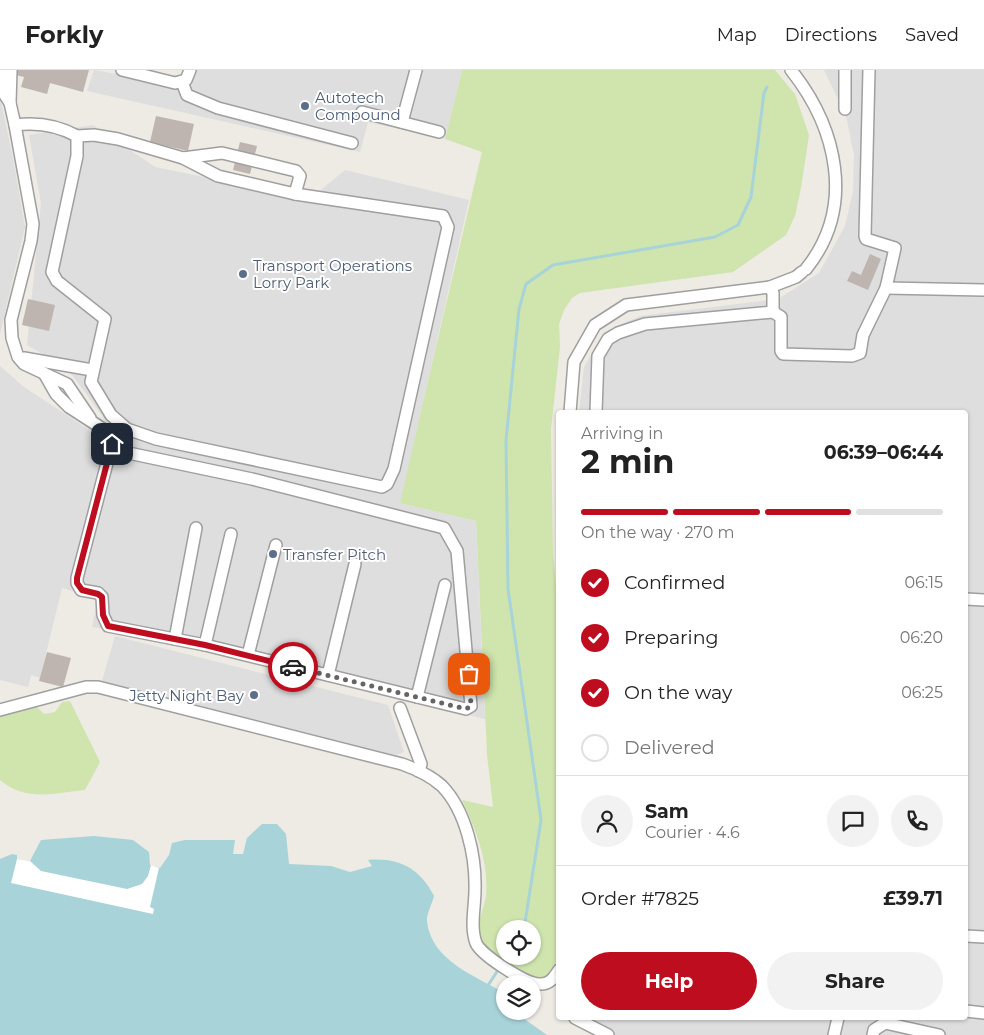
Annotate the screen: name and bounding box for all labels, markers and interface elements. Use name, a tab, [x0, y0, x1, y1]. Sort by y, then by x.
text: Forkly	[25, 20, 103, 49]
text: Map	[717, 24, 757, 46]
text: Directions	[785, 24, 877, 46]
text: Saved	[905, 24, 959, 46]
place label: Autotech Compound	[315, 88, 401, 124]
marker: Autotech Compound	[299, 100, 311, 112]
place label: Transport Operations Lorry Park	[253, 256, 412, 292]
marker: Transport Operations Lorry Park	[237, 268, 249, 280]
pin	[91, 423, 133, 465]
text: Arriving in	[581, 424, 663, 443]
icon: home	[98, 430, 126, 458]
text: 06:39–06:44	[824, 441, 943, 464]
text: 2 min	[581, 442, 674, 481]
text: On the way · 270 m	[581, 523, 735, 542]
place label: Transfer Pitch	[283, 545, 386, 564]
marker: Transfer Pitch	[267, 548, 279, 560]
icon: check	[581, 569, 609, 597]
text: Confirmed	[624, 571, 725, 594]
text: 06:15	[904, 573, 943, 592]
icon: check	[581, 624, 609, 652]
text: Preparing	[624, 626, 719, 649]
text: 06:20	[900, 628, 943, 647]
courier	[268, 642, 318, 692]
icon: car	[279, 653, 307, 681]
pin	[448, 653, 490, 695]
icon: bag	[455, 660, 483, 688]
icon: check	[581, 679, 609, 707]
text: On the way	[624, 681, 732, 704]
text: 06:25	[901, 683, 943, 702]
place label: Jetty Night Bay	[128, 686, 245, 705]
marker: Jetty Night Bay	[248, 689, 260, 701]
text: Delivered	[624, 736, 715, 759]
button: person	[581, 795, 633, 847]
button: chat	[827, 795, 879, 847]
button: phone	[891, 795, 943, 847]
text: Sam	[645, 800, 689, 823]
text: Courier · 4.6	[645, 823, 740, 842]
text: Order #7825	[581, 887, 699, 910]
text: £39.71	[883, 887, 943, 910]
map controls	[496, 920, 541, 1020]
button: locate	[496, 920, 541, 965]
button: Help	[581, 952, 757, 1010]
button: Share	[767, 952, 943, 1010]
button: layers	[496, 975, 541, 1020]

